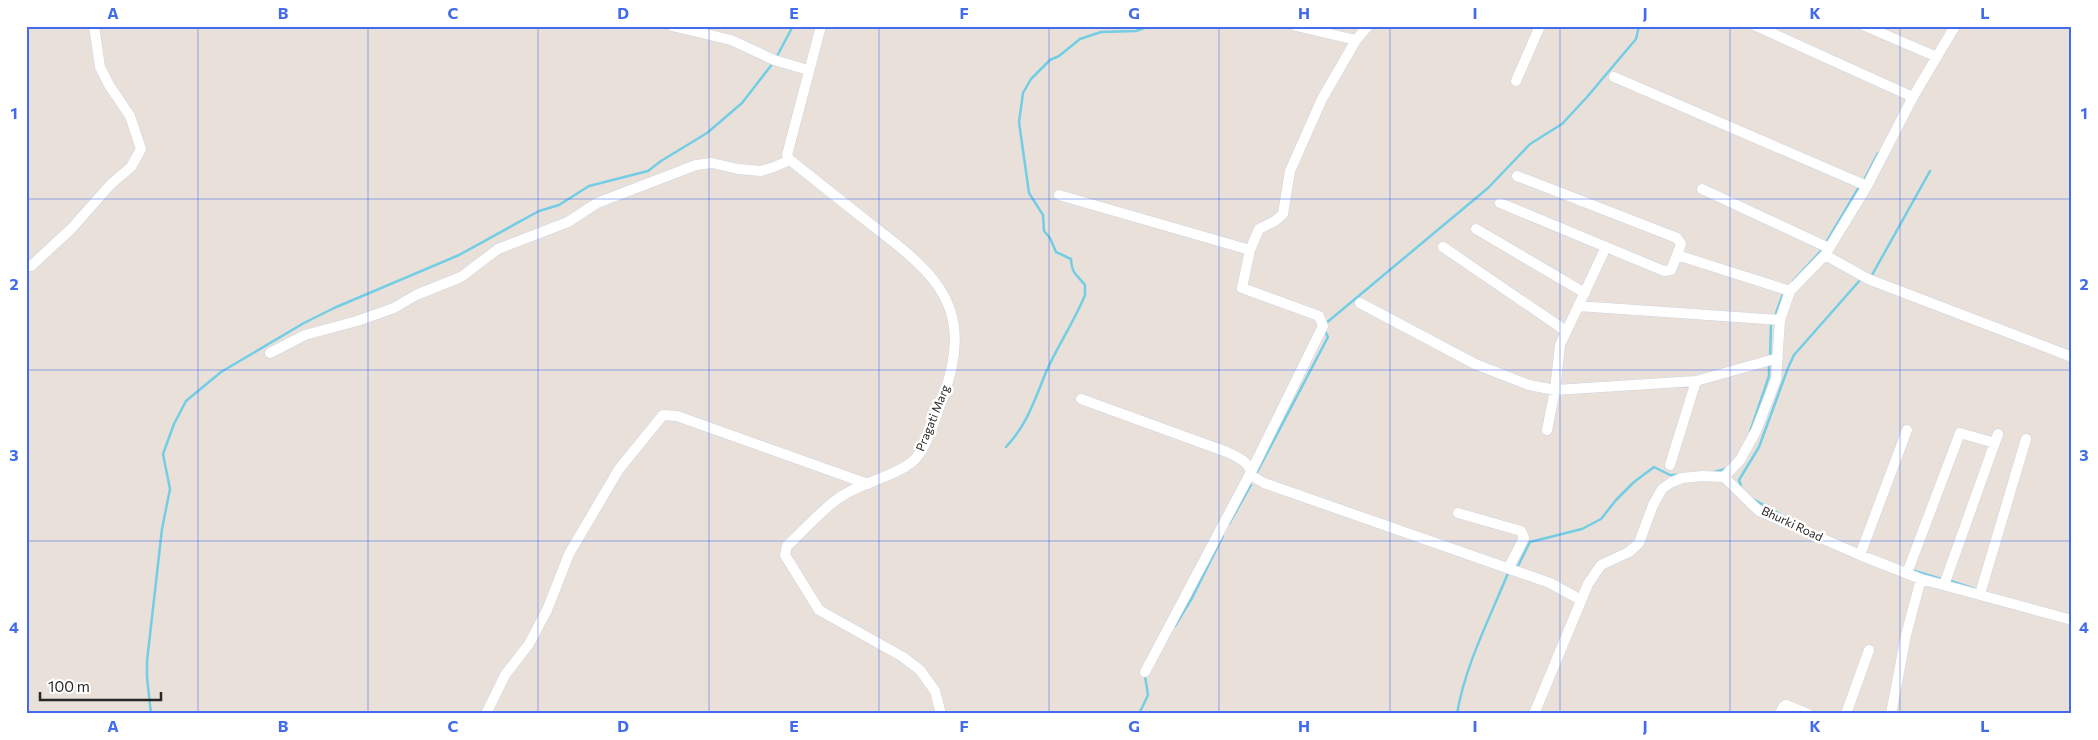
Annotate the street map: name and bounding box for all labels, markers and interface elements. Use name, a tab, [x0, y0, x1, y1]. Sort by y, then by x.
text: A	[107, 3, 119, 22]
text: B	[278, 3, 289, 22]
text: C	[448, 3, 459, 22]
text: D	[617, 3, 629, 22]
text: E	[789, 3, 799, 22]
text: F	[959, 3, 969, 22]
text: G	[1128, 3, 1140, 22]
text: H	[1298, 3, 1310, 22]
text: I	[1472, 3, 1478, 22]
text: J	[1642, 3, 1648, 22]
text: K	[1809, 3, 1821, 22]
text: L	[1980, 3, 1990, 22]
text: 1	[10, 103, 18, 122]
text: 1	[2080, 103, 2088, 122]
text: 2	[9, 274, 19, 293]
text: 2	[2079, 274, 2089, 293]
street label: Pragati Marg	[912, 382, 952, 453]
text: 3	[9, 445, 19, 464]
text: 3	[2079, 445, 2089, 464]
street label: Bhurki Road	[1760, 503, 1825, 543]
text: 4	[9, 617, 19, 636]
text: 4	[2079, 617, 2089, 636]
scale bar	[40, 670, 161, 702]
text: 100 m	[48, 677, 90, 695]
text: A	[107, 716, 119, 735]
text: B	[278, 716, 289, 735]
text: C	[448, 716, 459, 735]
text: D	[617, 716, 629, 735]
text: E	[789, 716, 799, 735]
text: F	[959, 716, 969, 735]
text: G	[1128, 716, 1140, 735]
text: H	[1298, 716, 1310, 735]
text: I	[1472, 716, 1478, 735]
text: J	[1642, 716, 1648, 735]
text: K	[1809, 716, 1821, 735]
text: L	[1980, 716, 1990, 735]

